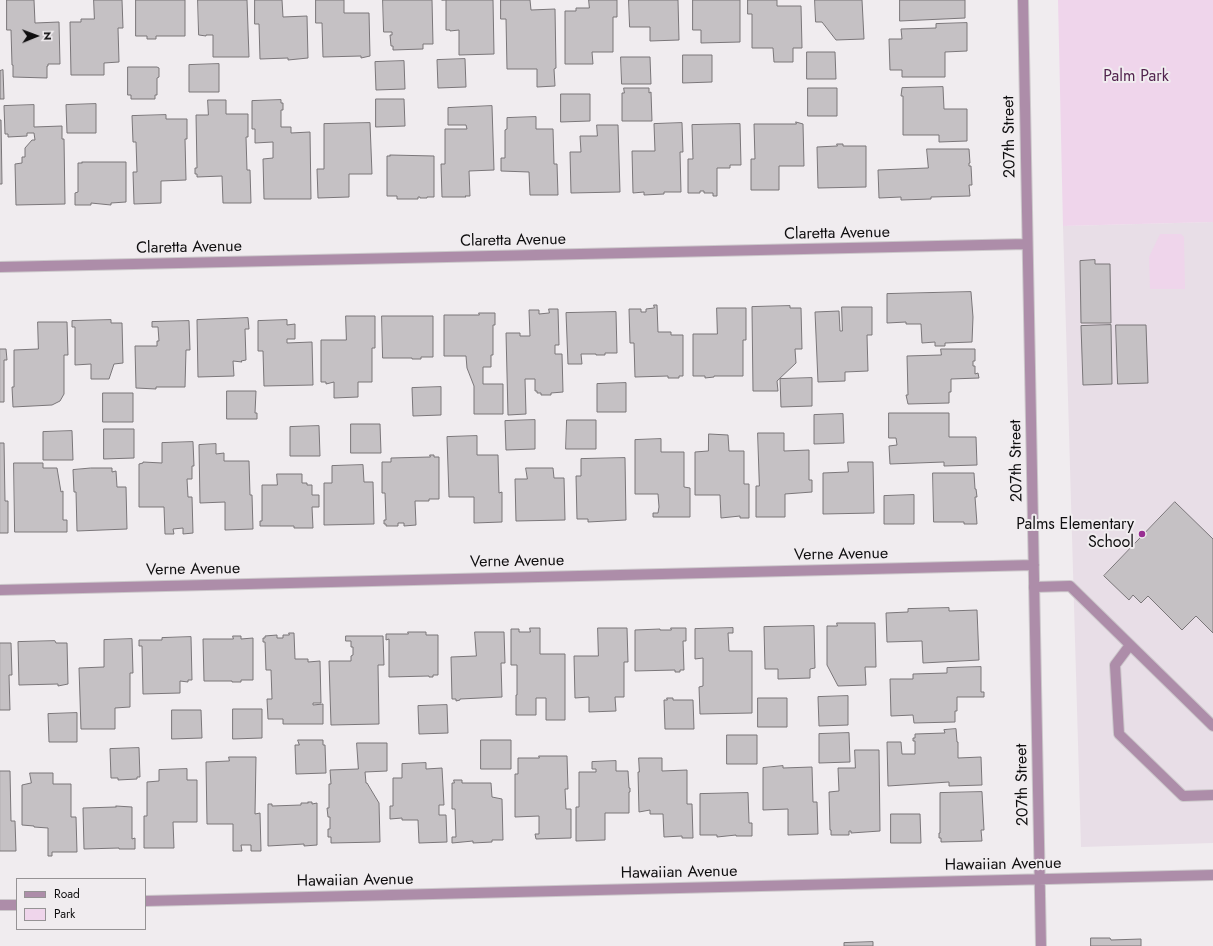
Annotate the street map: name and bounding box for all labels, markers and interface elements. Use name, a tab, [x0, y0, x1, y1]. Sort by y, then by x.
north arrow	[16, 16, 56, 56]
text: N	[40, 31, 56, 40]
park label: Palm Park	[1103, 67, 1169, 87]
street label: 207th Street	[1000, 96, 1020, 178]
street label: Claretta Avenue	[784, 223, 890, 245]
street label: Claretta Avenue	[460, 230, 566, 252]
street label: Claretta Avenue	[136, 237, 242, 259]
street label: 207th Street	[1007, 420, 1027, 502]
place label: Palms Elementary School	[1016, 515, 1134, 553]
marker: Palms Elementary School	[1137, 529, 1147, 539]
street label: Verne Avenue	[794, 545, 888, 565]
street label: Verne Avenue	[470, 552, 564, 572]
street label: Verne Avenue	[146, 560, 240, 580]
street label: 207th Street	[1013, 744, 1033, 826]
street label: Hawaiian Avenue	[944, 854, 1062, 876]
street label: Hawaiian Avenue	[620, 862, 738, 884]
street label: Hawaiian Avenue	[296, 870, 414, 892]
legend	[16, 878, 146, 930]
text: Road	[54, 885, 80, 903]
text: Park	[54, 905, 75, 923]

